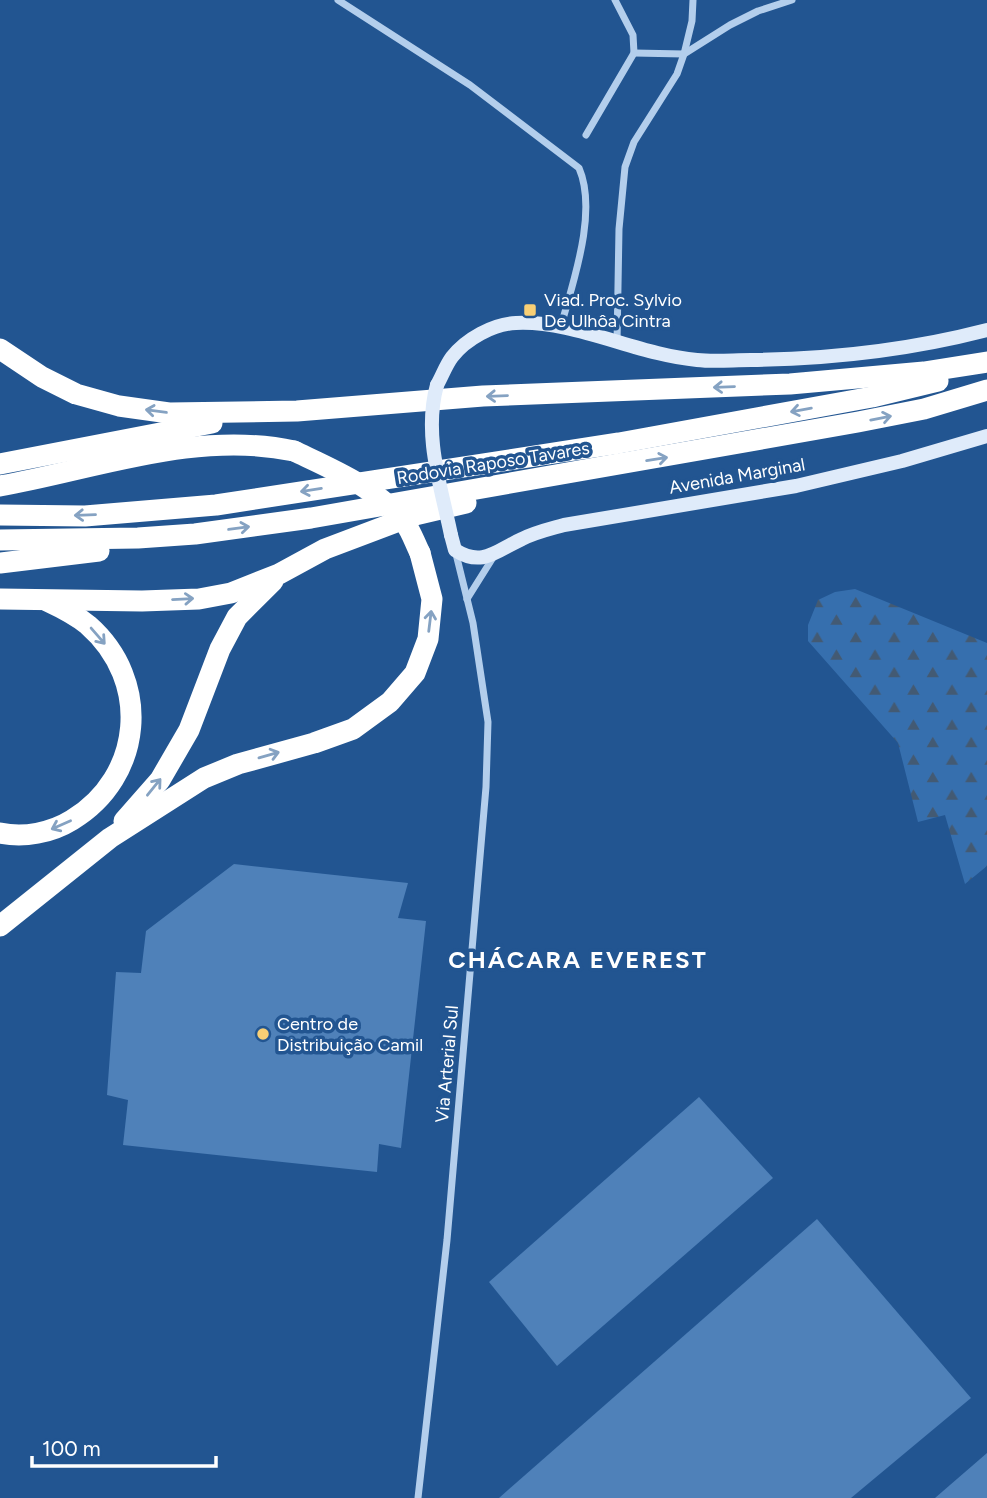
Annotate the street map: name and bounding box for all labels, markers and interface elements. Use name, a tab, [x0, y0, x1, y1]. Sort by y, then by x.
place label: Viad. Proc. Sylvio De Ulhôa Cintra	[544, 289, 682, 332]
marker: Viad. Proc. Sylvio De Ulhôa Cintra	[522, 302, 538, 318]
one-way arrow	[713, 380, 736, 393]
one-way arrow	[486, 389, 509, 402]
one-way arrow	[790, 404, 813, 417]
one-way arrow	[145, 405, 168, 418]
one-way arrow	[869, 410, 892, 424]
street label: Rodovia Raposo Tavares	[395, 437, 591, 489]
one-way arrow	[645, 452, 668, 465]
street label: Avenida Marginal	[667, 453, 807, 499]
one-way arrow	[300, 484, 323, 497]
one-way arrow	[74, 509, 97, 522]
one-way arrow	[227, 521, 250, 534]
one-way arrow	[172, 593, 195, 606]
one-way arrow	[424, 610, 437, 632]
one-way arrow	[90, 627, 106, 645]
one-way arrow	[257, 748, 279, 761]
one-way arrow	[146, 778, 161, 796]
one-way arrow	[50, 819, 72, 832]
district label: CHÁCARA EVEREST	[448, 945, 708, 974]
street label: Via Arterial Sul	[431, 1004, 463, 1124]
place label: Centro de Distribuição Camil	[277, 1013, 423, 1056]
marker: Centro de Distribuição Camil	[255, 1026, 271, 1042]
scale bar	[32, 1424, 215, 1468]
text: 100 m	[42, 1436, 101, 1461]

